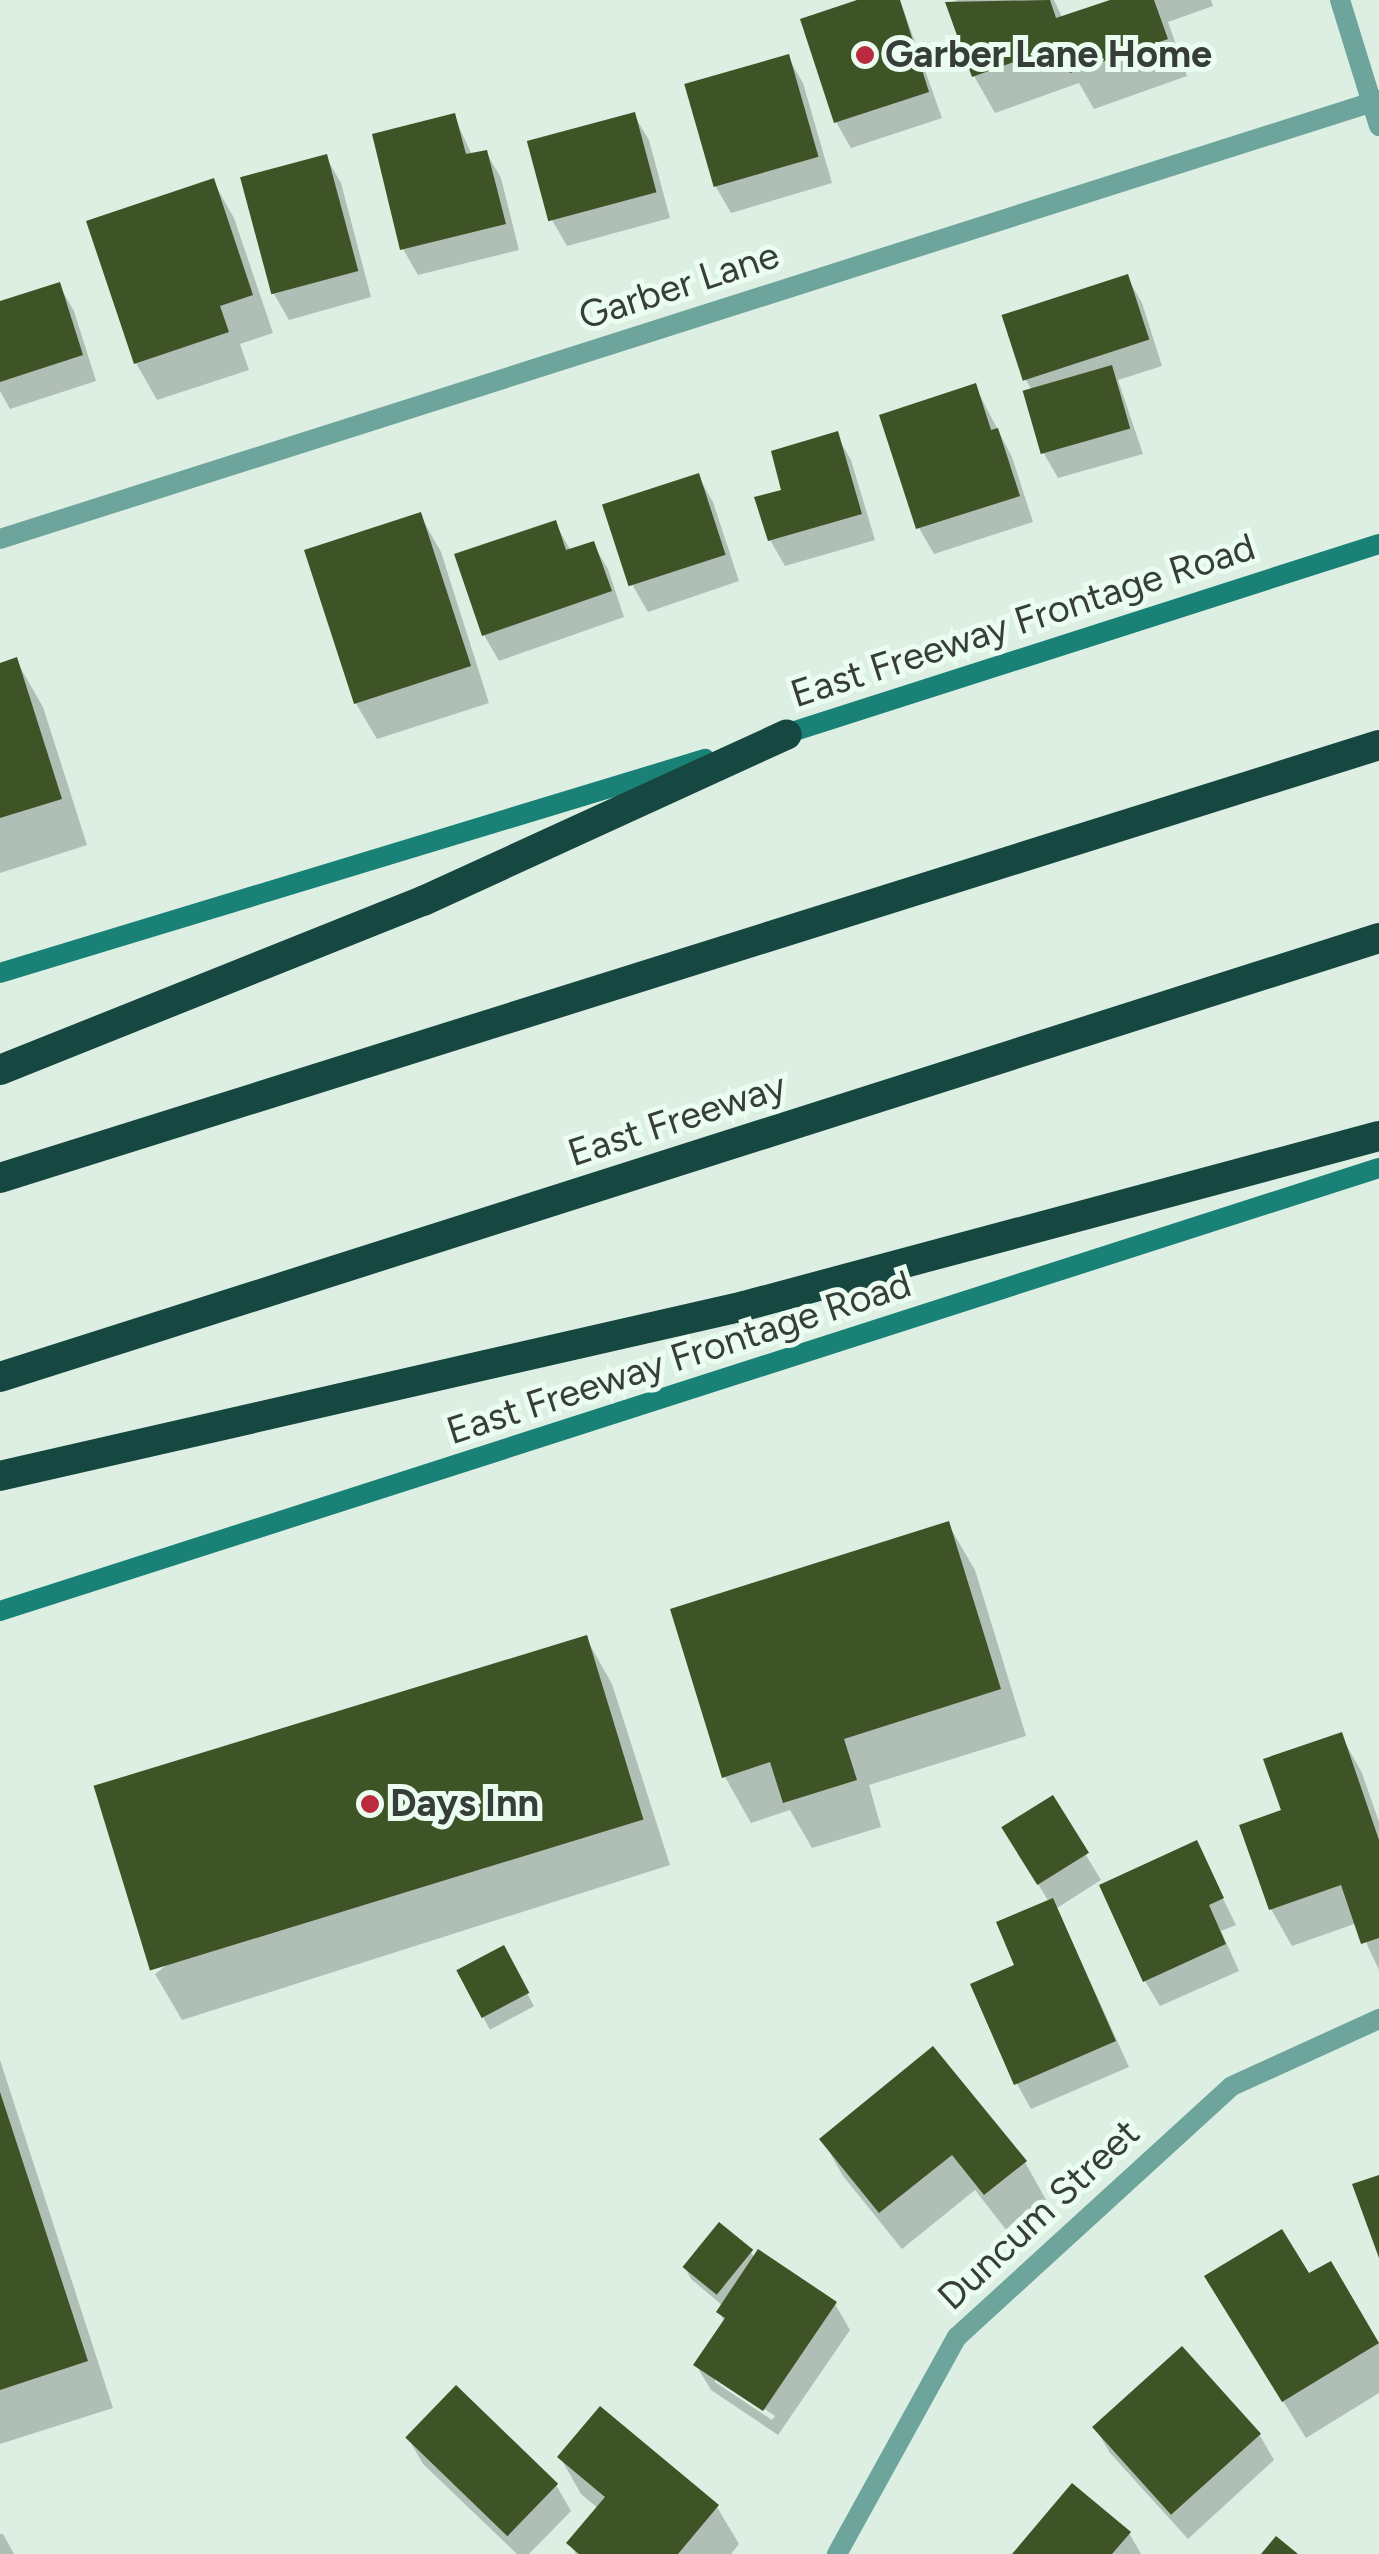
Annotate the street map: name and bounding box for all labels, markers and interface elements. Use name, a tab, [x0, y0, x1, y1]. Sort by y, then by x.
place label: Garber Lane Home	[885, 32, 1212, 78]
marker: Garber Lane Home	[854, 44, 876, 66]
street label: Garber Lane	[573, 232, 785, 340]
street label: East Freeway Frontage Road	[785, 524, 1261, 718]
street label: East Freeway	[563, 1063, 791, 1177]
street label: East Freeway Frontage Road	[441, 1261, 917, 1455]
place label: Days Inn	[390, 1781, 539, 1827]
marker: Days Inn	[359, 1793, 381, 1815]
street label: Duncum Street	[929, 2110, 1149, 2320]

